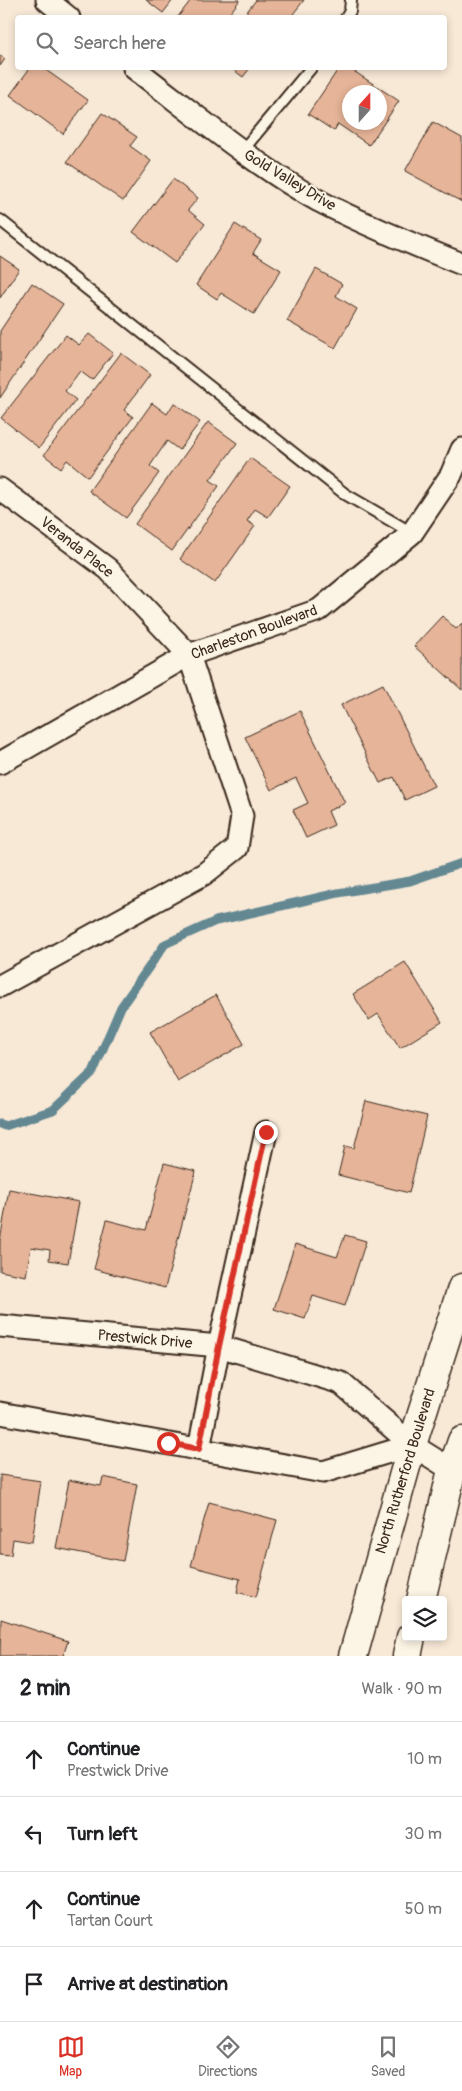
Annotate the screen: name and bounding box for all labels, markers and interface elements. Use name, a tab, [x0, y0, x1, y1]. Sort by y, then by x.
search box	[15, 15, 447, 70]
icon: search	[33, 29, 61, 57]
text: Search here	[73, 31, 166, 55]
north arrow	[342, 85, 387, 130]
street label: Gold Valley Drive	[240, 145, 340, 216]
street label: Veranda Place	[36, 513, 118, 582]
street label: Charleston Boulevard	[188, 601, 320, 664]
route end	[255, 1121, 278, 1144]
street label: Prestwick Drive	[97, 1326, 194, 1353]
street label: North Rutherford Boulevard	[371, 1386, 440, 1556]
route start	[157, 1432, 180, 1455]
map controls	[402, 1596, 447, 1641]
button: layers	[402, 1596, 447, 1641]
text: 2 min	[20, 1675, 70, 1702]
text: Walk · 90 m	[361, 1679, 442, 1699]
text: Continue	[67, 1737, 140, 1761]
icon: ahead	[20, 1745, 48, 1773]
text: 10 m	[407, 1749, 442, 1769]
text: Prestwick Drive	[67, 1761, 168, 1781]
icon: left	[20, 1820, 48, 1848]
text: Turn left	[67, 1822, 137, 1846]
text: 30 m	[404, 1824, 442, 1844]
text: Continue	[67, 1887, 140, 1911]
icon: ahead	[20, 1895, 48, 1923]
text: 50 m	[405, 1899, 442, 1919]
text: Tartan Court	[67, 1911, 153, 1931]
icon: arrive	[20, 1970, 48, 1998]
text: Arrive at destination	[67, 1972, 228, 1996]
tab: Map	[57, 2033, 85, 2080]
tab: Directions	[198, 2033, 257, 2080]
tab: Saved	[371, 2033, 405, 2080]

